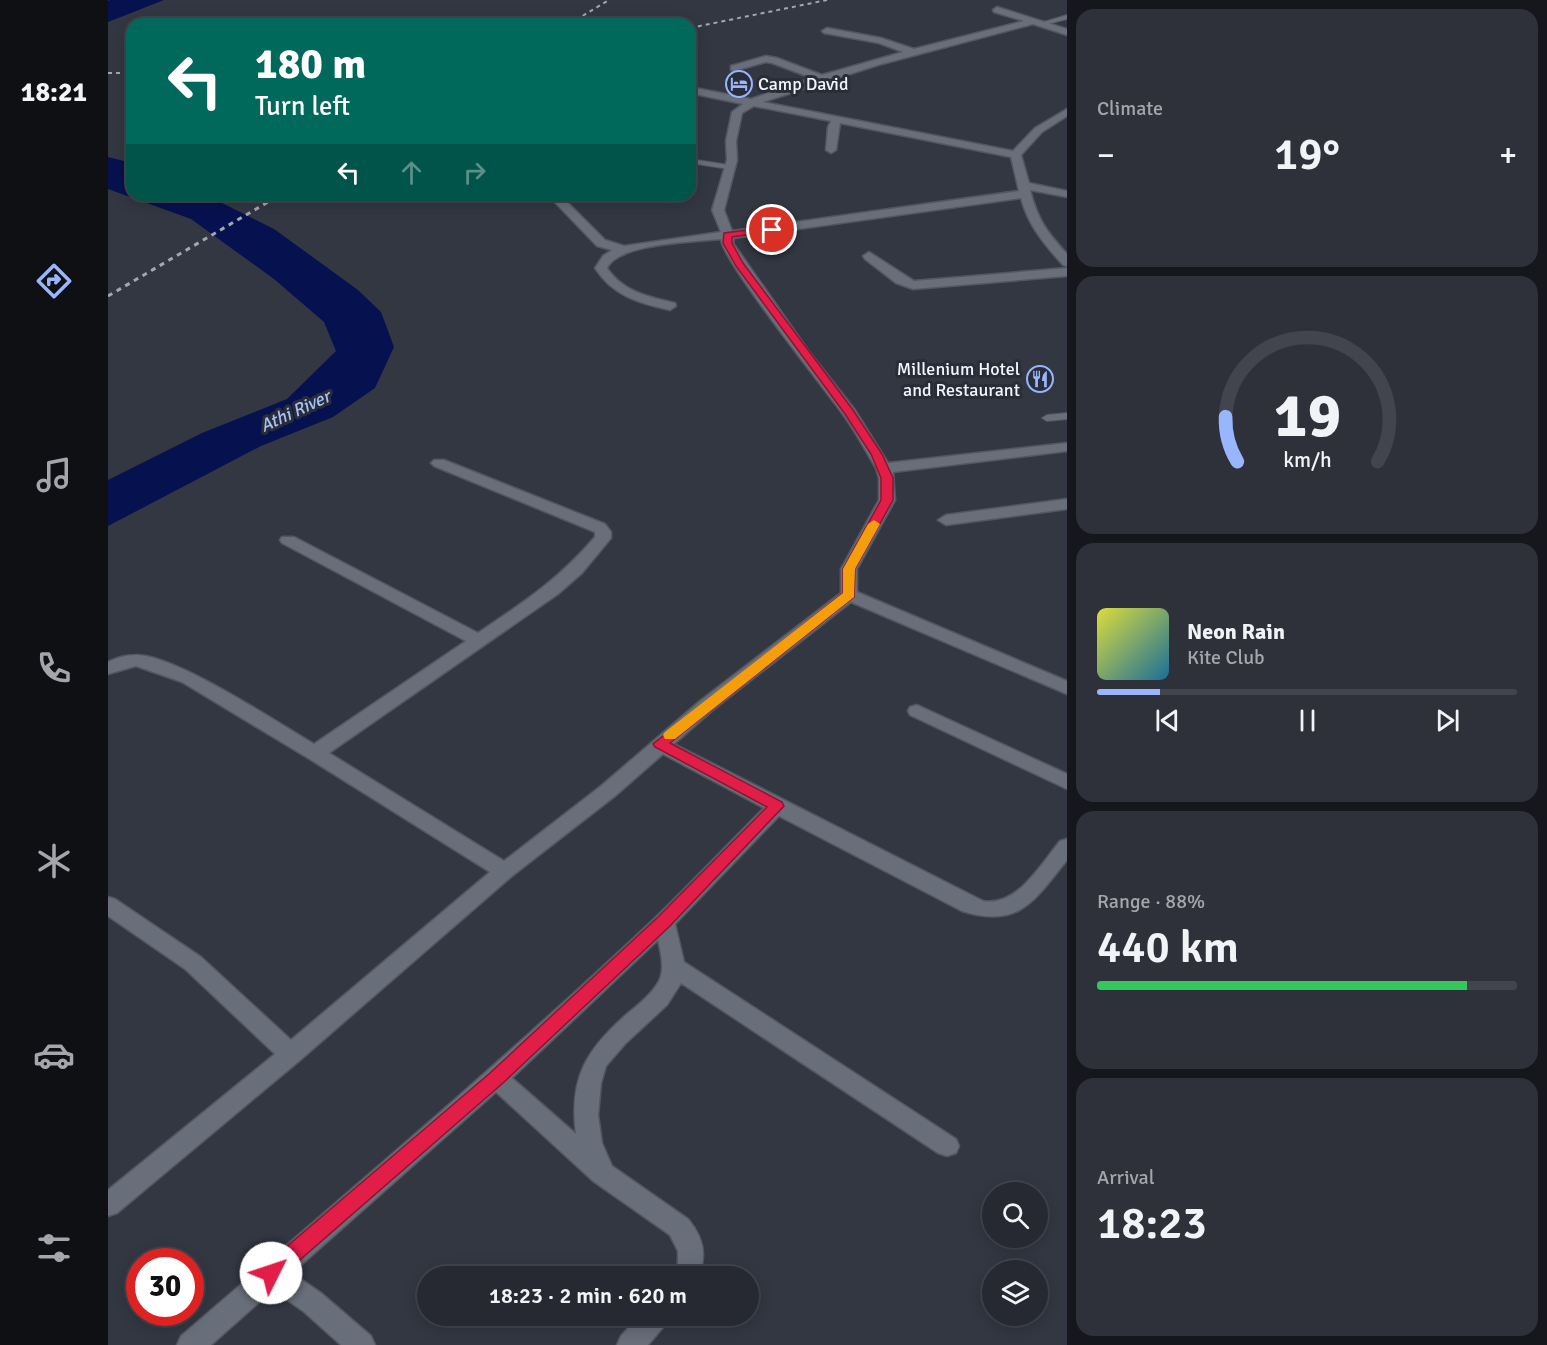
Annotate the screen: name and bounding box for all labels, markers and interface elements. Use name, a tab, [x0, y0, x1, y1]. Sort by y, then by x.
text: 180 m	[255, 39, 366, 90]
icon: left	[156, 42, 234, 120]
hotel icon: Camp David	[724, 69, 754, 99]
place label: Camp David	[758, 73, 848, 95]
text: 18:21	[21, 76, 87, 109]
text: Turn left	[255, 90, 350, 123]
text: Climate	[1097, 96, 1163, 121]
text: 19°	[1274, 127, 1340, 182]
text: −	[1097, 135, 1115, 176]
text: +	[1499, 135, 1517, 176]
icon: left	[332, 156, 365, 189]
icon: ahead	[395, 156, 428, 189]
icon: right	[458, 156, 491, 189]
pin	[746, 204, 797, 255]
icon: arrive	[755, 213, 788, 246]
icon: directions	[33, 260, 75, 302]
place label: Millenium Hotel and Restaurant	[897, 358, 1020, 401]
restaurant icon: Millenium Hotel and Restaurant	[1025, 364, 1055, 394]
text: 19	[1273, 377, 1341, 454]
water label: Athi River	[256, 384, 336, 437]
text: km/h	[1283, 448, 1331, 474]
icon: music	[33, 454, 75, 496]
text: Neon Rain	[1187, 618, 1285, 645]
text: Kite Club	[1187, 645, 1265, 670]
icon: phone	[33, 647, 75, 689]
icon: previous	[1151, 704, 1184, 737]
icon: pause	[1291, 704, 1324, 737]
icon: next	[1431, 704, 1464, 737]
icon: climate	[33, 840, 75, 882]
text: Range · 88%	[1097, 889, 1205, 914]
text: 440 km	[1097, 920, 1239, 975]
icon: car	[33, 1034, 75, 1076]
text: Arrival	[1097, 1165, 1155, 1190]
map controls	[982, 1182, 1048, 1326]
button: search	[982, 1182, 1048, 1248]
text: 18:23	[1097, 1196, 1207, 1251]
icon: filters	[33, 1227, 75, 1269]
position arrow	[239, 1241, 303, 1305]
speed limit sign: 30	[126, 1248, 204, 1326]
button: layers	[982, 1260, 1048, 1326]
text: 18:23 · 2 min · 620 m	[489, 1282, 687, 1309]

